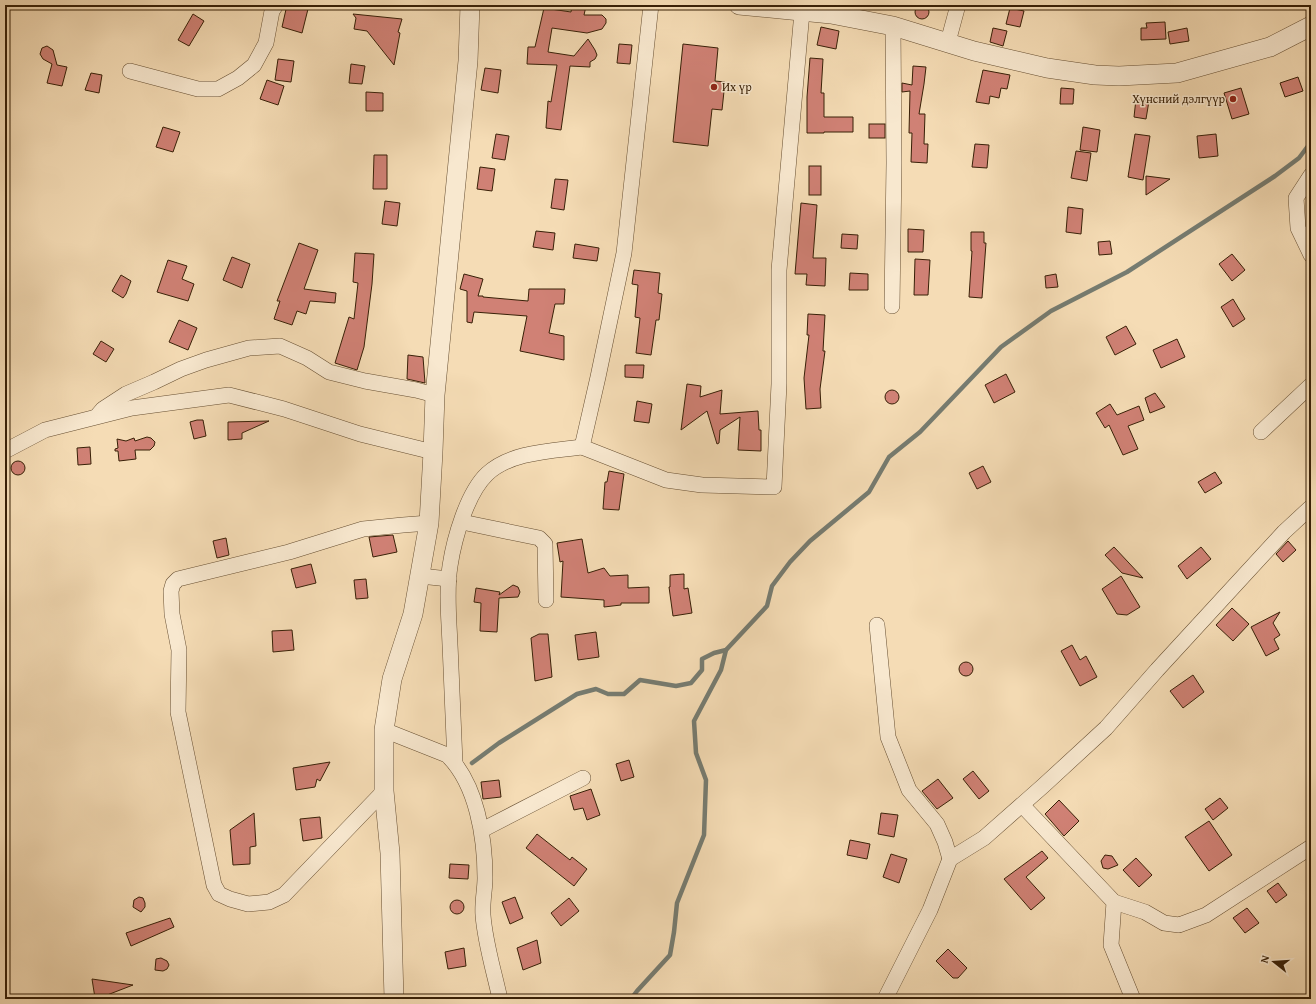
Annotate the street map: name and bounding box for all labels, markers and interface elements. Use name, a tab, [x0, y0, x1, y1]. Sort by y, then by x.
place label: Их үр	[722, 78, 752, 95]
marker: Их үр	[709, 82, 719, 92]
place label: Хүнсний дэлгүүр	[1132, 90, 1226, 107]
marker: Хүнсний дэлгүүр	[1228, 94, 1238, 104]
north arrow	[1254, 942, 1294, 982]
text: N	[1256, 953, 1273, 965]

